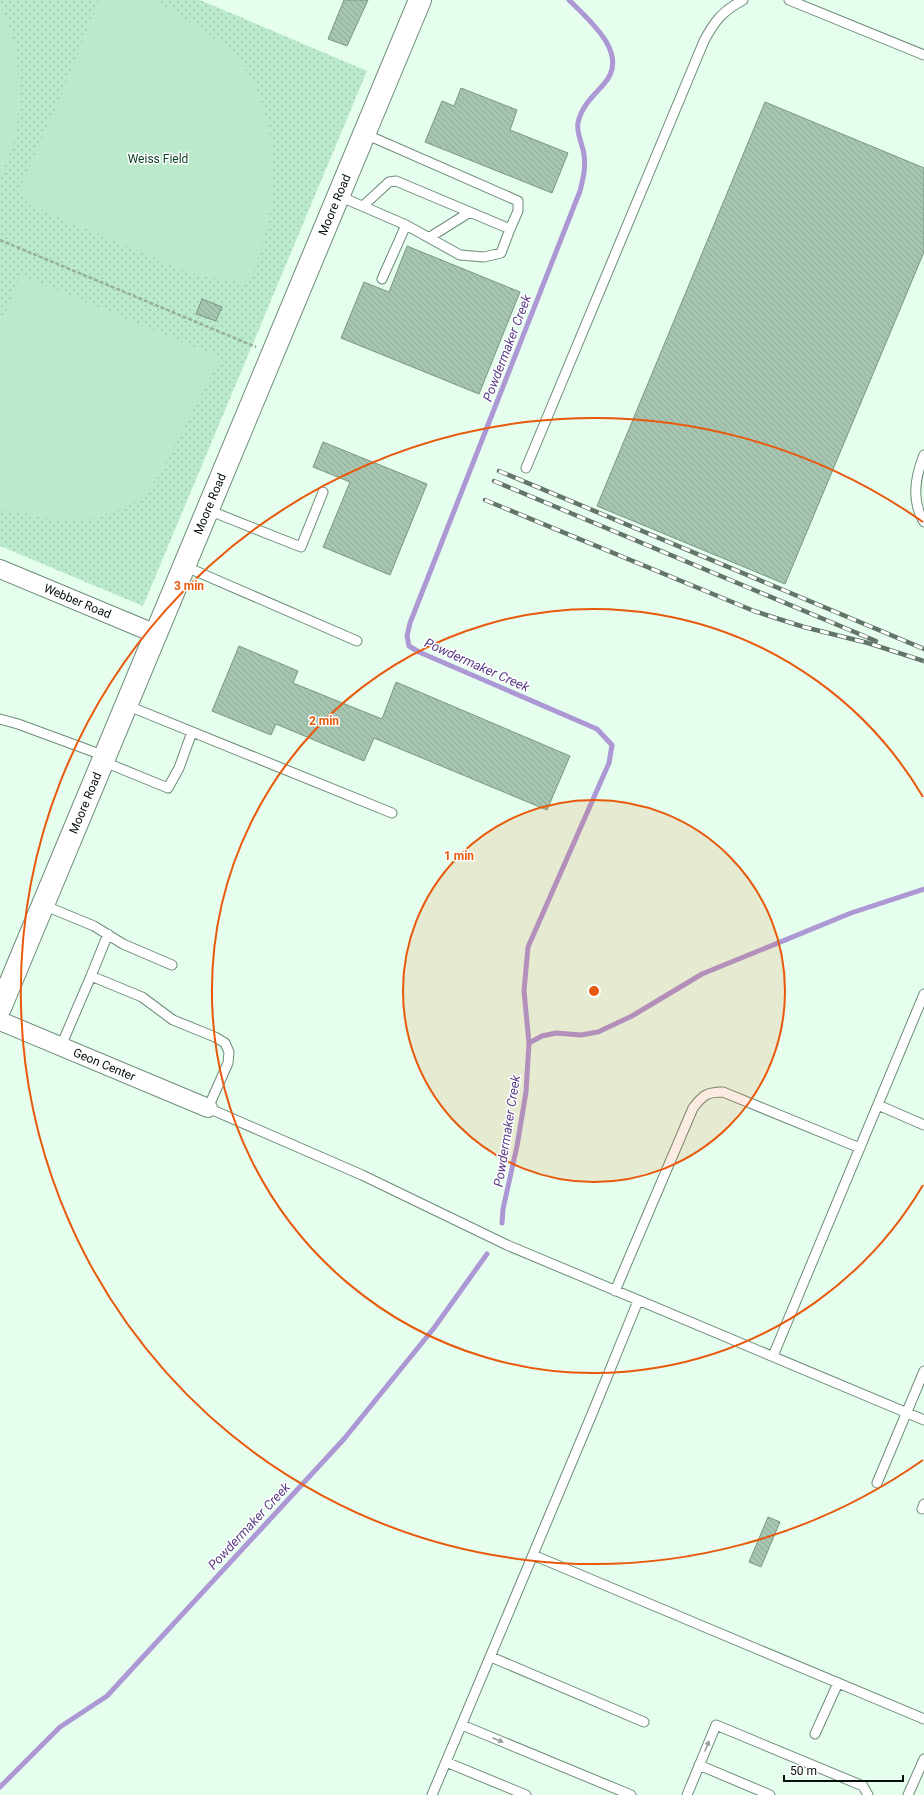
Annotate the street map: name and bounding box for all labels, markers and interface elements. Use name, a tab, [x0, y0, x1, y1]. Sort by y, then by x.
park label: Weiss Field	[128, 152, 188, 166]
street label: Moore Road	[316, 172, 354, 238]
water label: Powdermaker Creek	[480, 292, 534, 403]
street label: Moore Road	[191, 471, 229, 537]
text: 3 min	[174, 579, 204, 593]
street label: Webber Road	[42, 581, 113, 621]
water label: Powdermaker Creek	[422, 635, 532, 695]
text: 2 min	[309, 714, 339, 728]
street label: Moore Road	[66, 770, 104, 836]
text: 1 min	[444, 849, 474, 863]
centre of rings	[587, 984, 601, 998]
street label: Geon Center	[71, 1045, 138, 1084]
water label: Powdermaker Creek	[491, 1073, 523, 1188]
water label: Powdermaker Creek	[205, 1479, 293, 1572]
one-way arrow	[493, 1737, 505, 1743]
one-way arrow	[704, 1740, 711, 1752]
scale bar	[784, 1757, 903, 1783]
text: 50 m	[790, 1764, 817, 1778]

